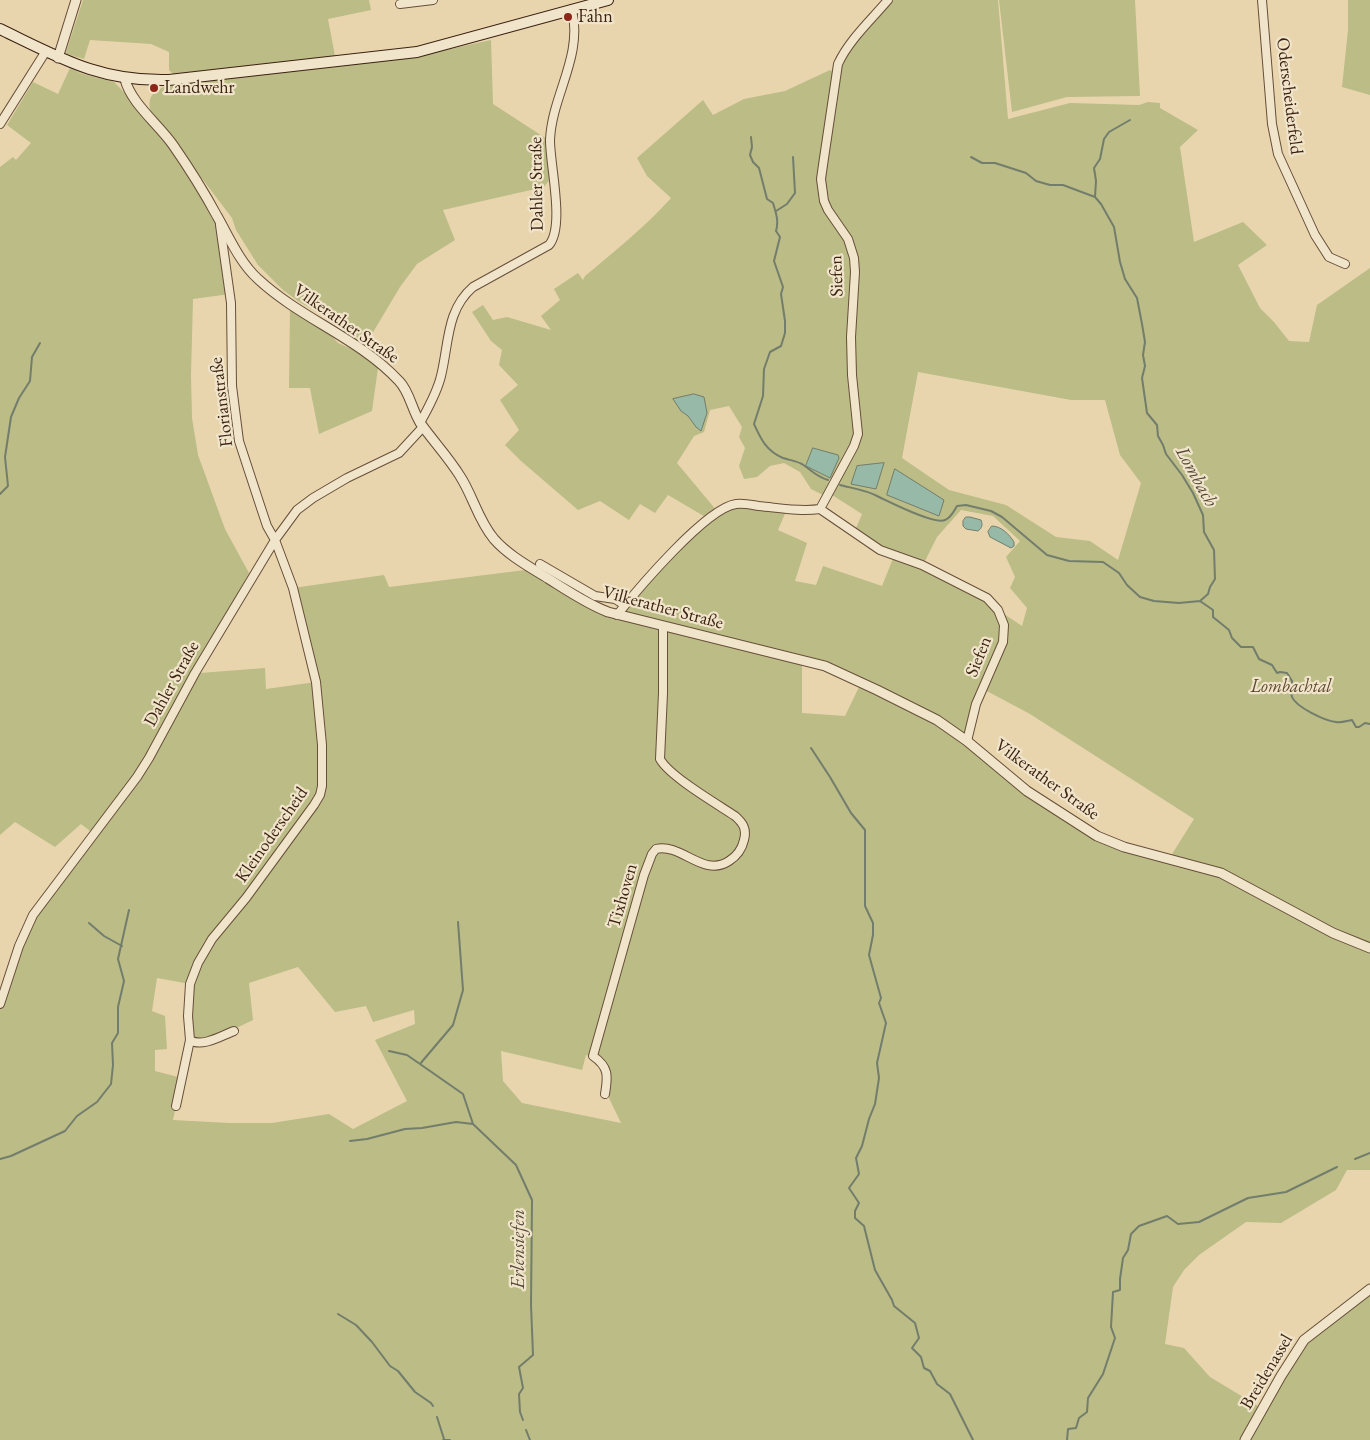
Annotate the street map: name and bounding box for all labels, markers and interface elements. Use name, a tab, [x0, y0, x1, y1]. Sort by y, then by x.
place label: Fahn	[578, 6, 613, 28]
marker: Fahn	[562, 11, 574, 23]
street label: Oderscheiderfeld	[1271, 36, 1307, 156]
place label: Landwehr	[164, 77, 234, 99]
marker: Landwehr	[148, 82, 160, 94]
street label: Dahler Straße	[525, 137, 549, 231]
street label: Siefen	[825, 255, 849, 297]
street label: Vilkerather Straße	[289, 280, 403, 368]
street label: Florianstraße	[206, 356, 238, 448]
water label: Lombach	[1170, 443, 1222, 511]
street label: Vilkerather Straße	[600, 582, 726, 634]
street label: Siefen	[961, 634, 997, 680]
street label: Dahler Straße	[140, 638, 204, 730]
park label: Lombachtal	[1250, 676, 1332, 698]
street label: Vilkerather Straße	[990, 735, 1104, 825]
street label: Kleinoderscheid	[231, 783, 313, 887]
street label: Tixhoven	[604, 861, 642, 931]
water label: Erlensiefen	[508, 1209, 530, 1289]
street label: Breidenassel	[1236, 1331, 1298, 1413]

